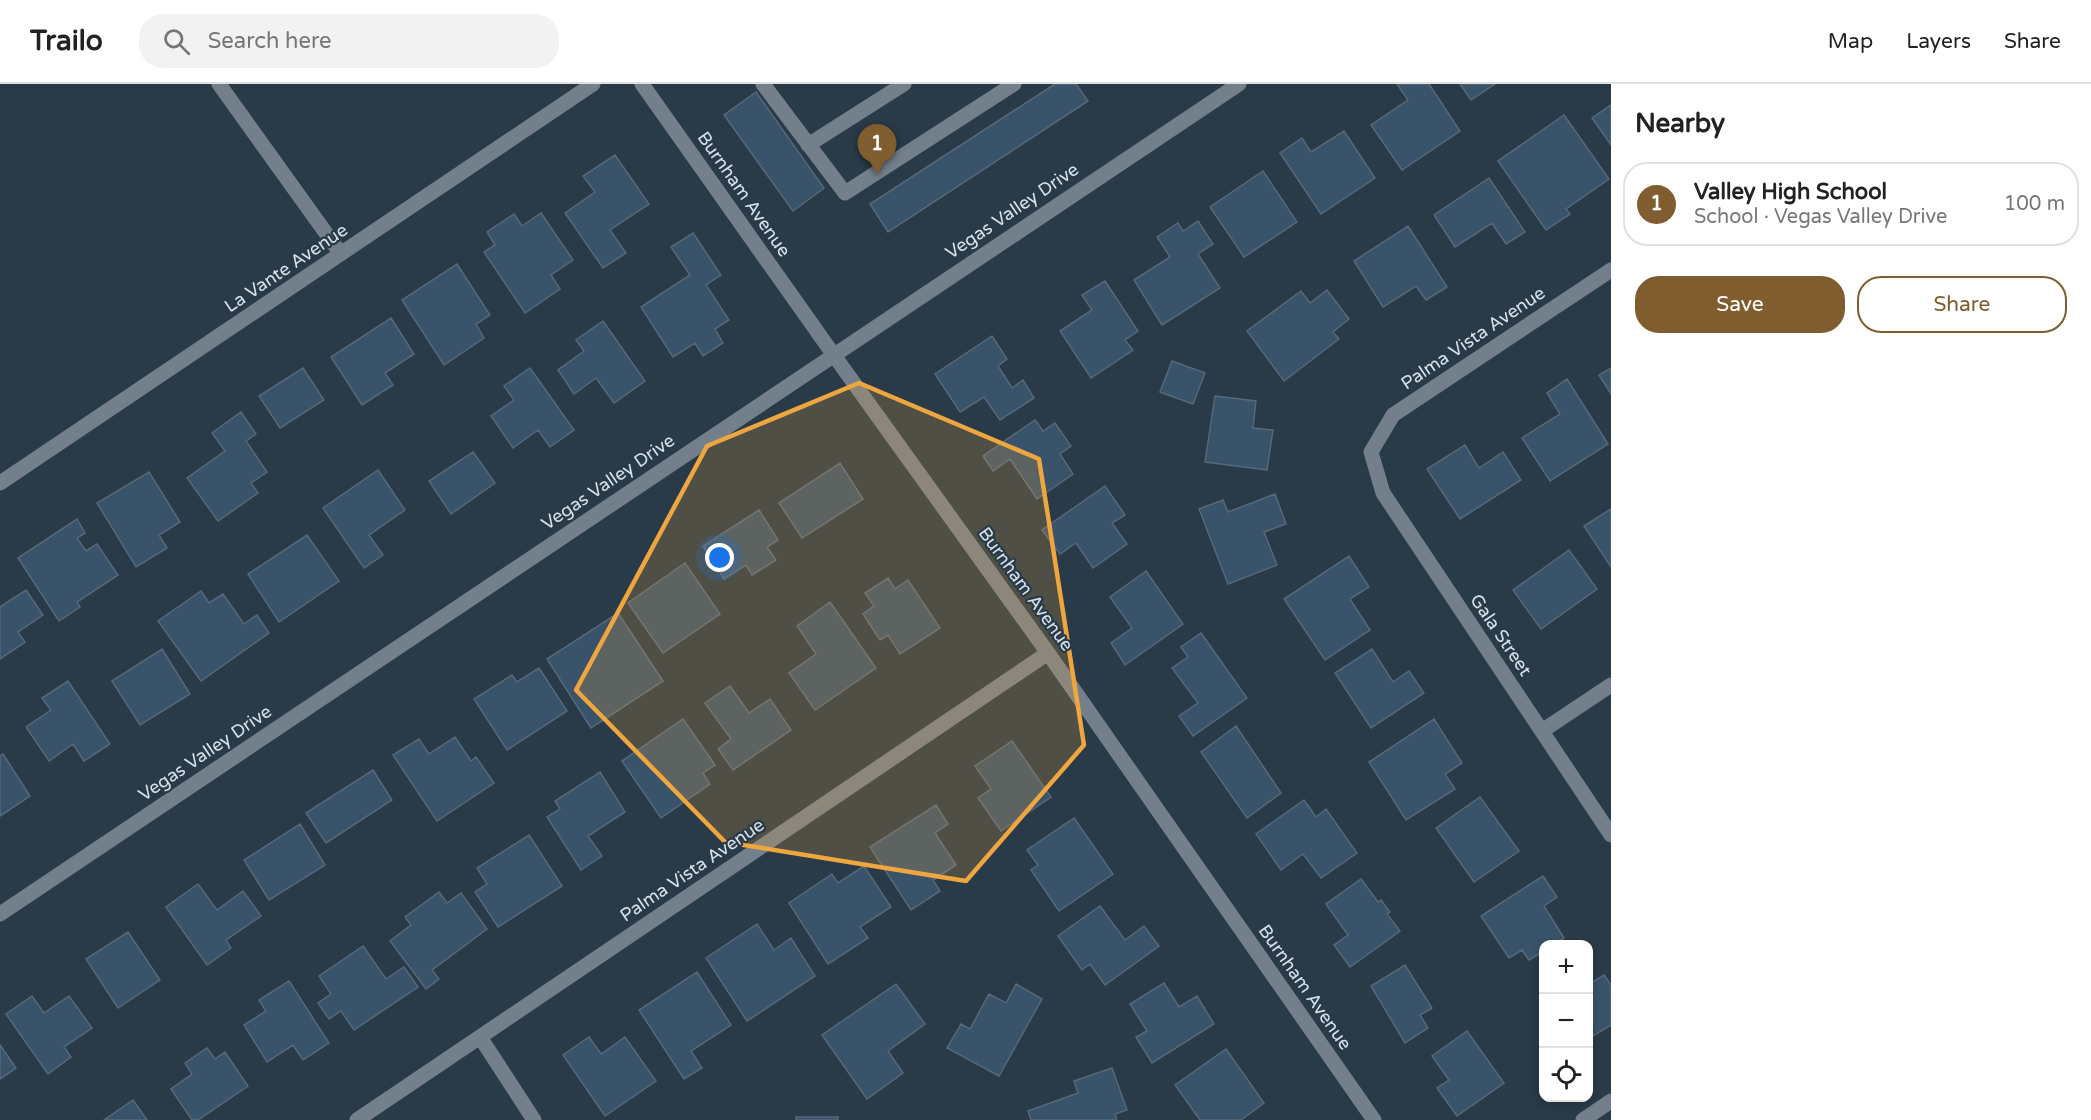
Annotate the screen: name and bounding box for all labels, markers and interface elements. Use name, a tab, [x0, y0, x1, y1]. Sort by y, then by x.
search box	[139, 14, 559, 68]
text: Trailo	[30, 24, 103, 58]
icon: search	[160, 25, 193, 58]
text: Search here	[208, 28, 332, 54]
text: Map	[1828, 29, 1873, 54]
text: Layers	[1906, 29, 1971, 54]
text: Share	[2004, 29, 2061, 54]
text: Nearby	[1635, 108, 1725, 139]
pin: 1	[858, 124, 896, 174]
street label: Burnham Avenue	[693, 127, 795, 261]
street label: Vegas Valley Drive	[941, 158, 1083, 264]
text: Valley High School	[1694, 179, 1887, 205]
text: 1	[1650, 192, 1663, 216]
text: 100 m	[2004, 192, 2065, 216]
text: School · Vegas Valley Drive	[1694, 205, 1947, 229]
street label: La Vante Avenue	[220, 219, 352, 317]
button: Save	[1635, 276, 1845, 333]
button: Share	[1857, 276, 2067, 333]
street label: Palma Vista Avenue	[1397, 282, 1549, 394]
street label: Vegas Valley Drive	[537, 429, 679, 535]
street label: Burnham Avenue	[974, 523, 1078, 655]
your location	[705, 543, 734, 572]
street label: Gala Street	[1465, 590, 1537, 680]
street label: Vegas Valley Drive	[134, 700, 276, 806]
street label: Palma Vista Avenue	[616, 814, 768, 926]
street label: Burnham Avenue	[1254, 920, 1356, 1054]
map controls	[1539, 940, 1593, 1102]
button: +	[1539, 940, 1593, 994]
button: −	[1539, 994, 1593, 1048]
button: locate	[1539, 1048, 1593, 1102]

